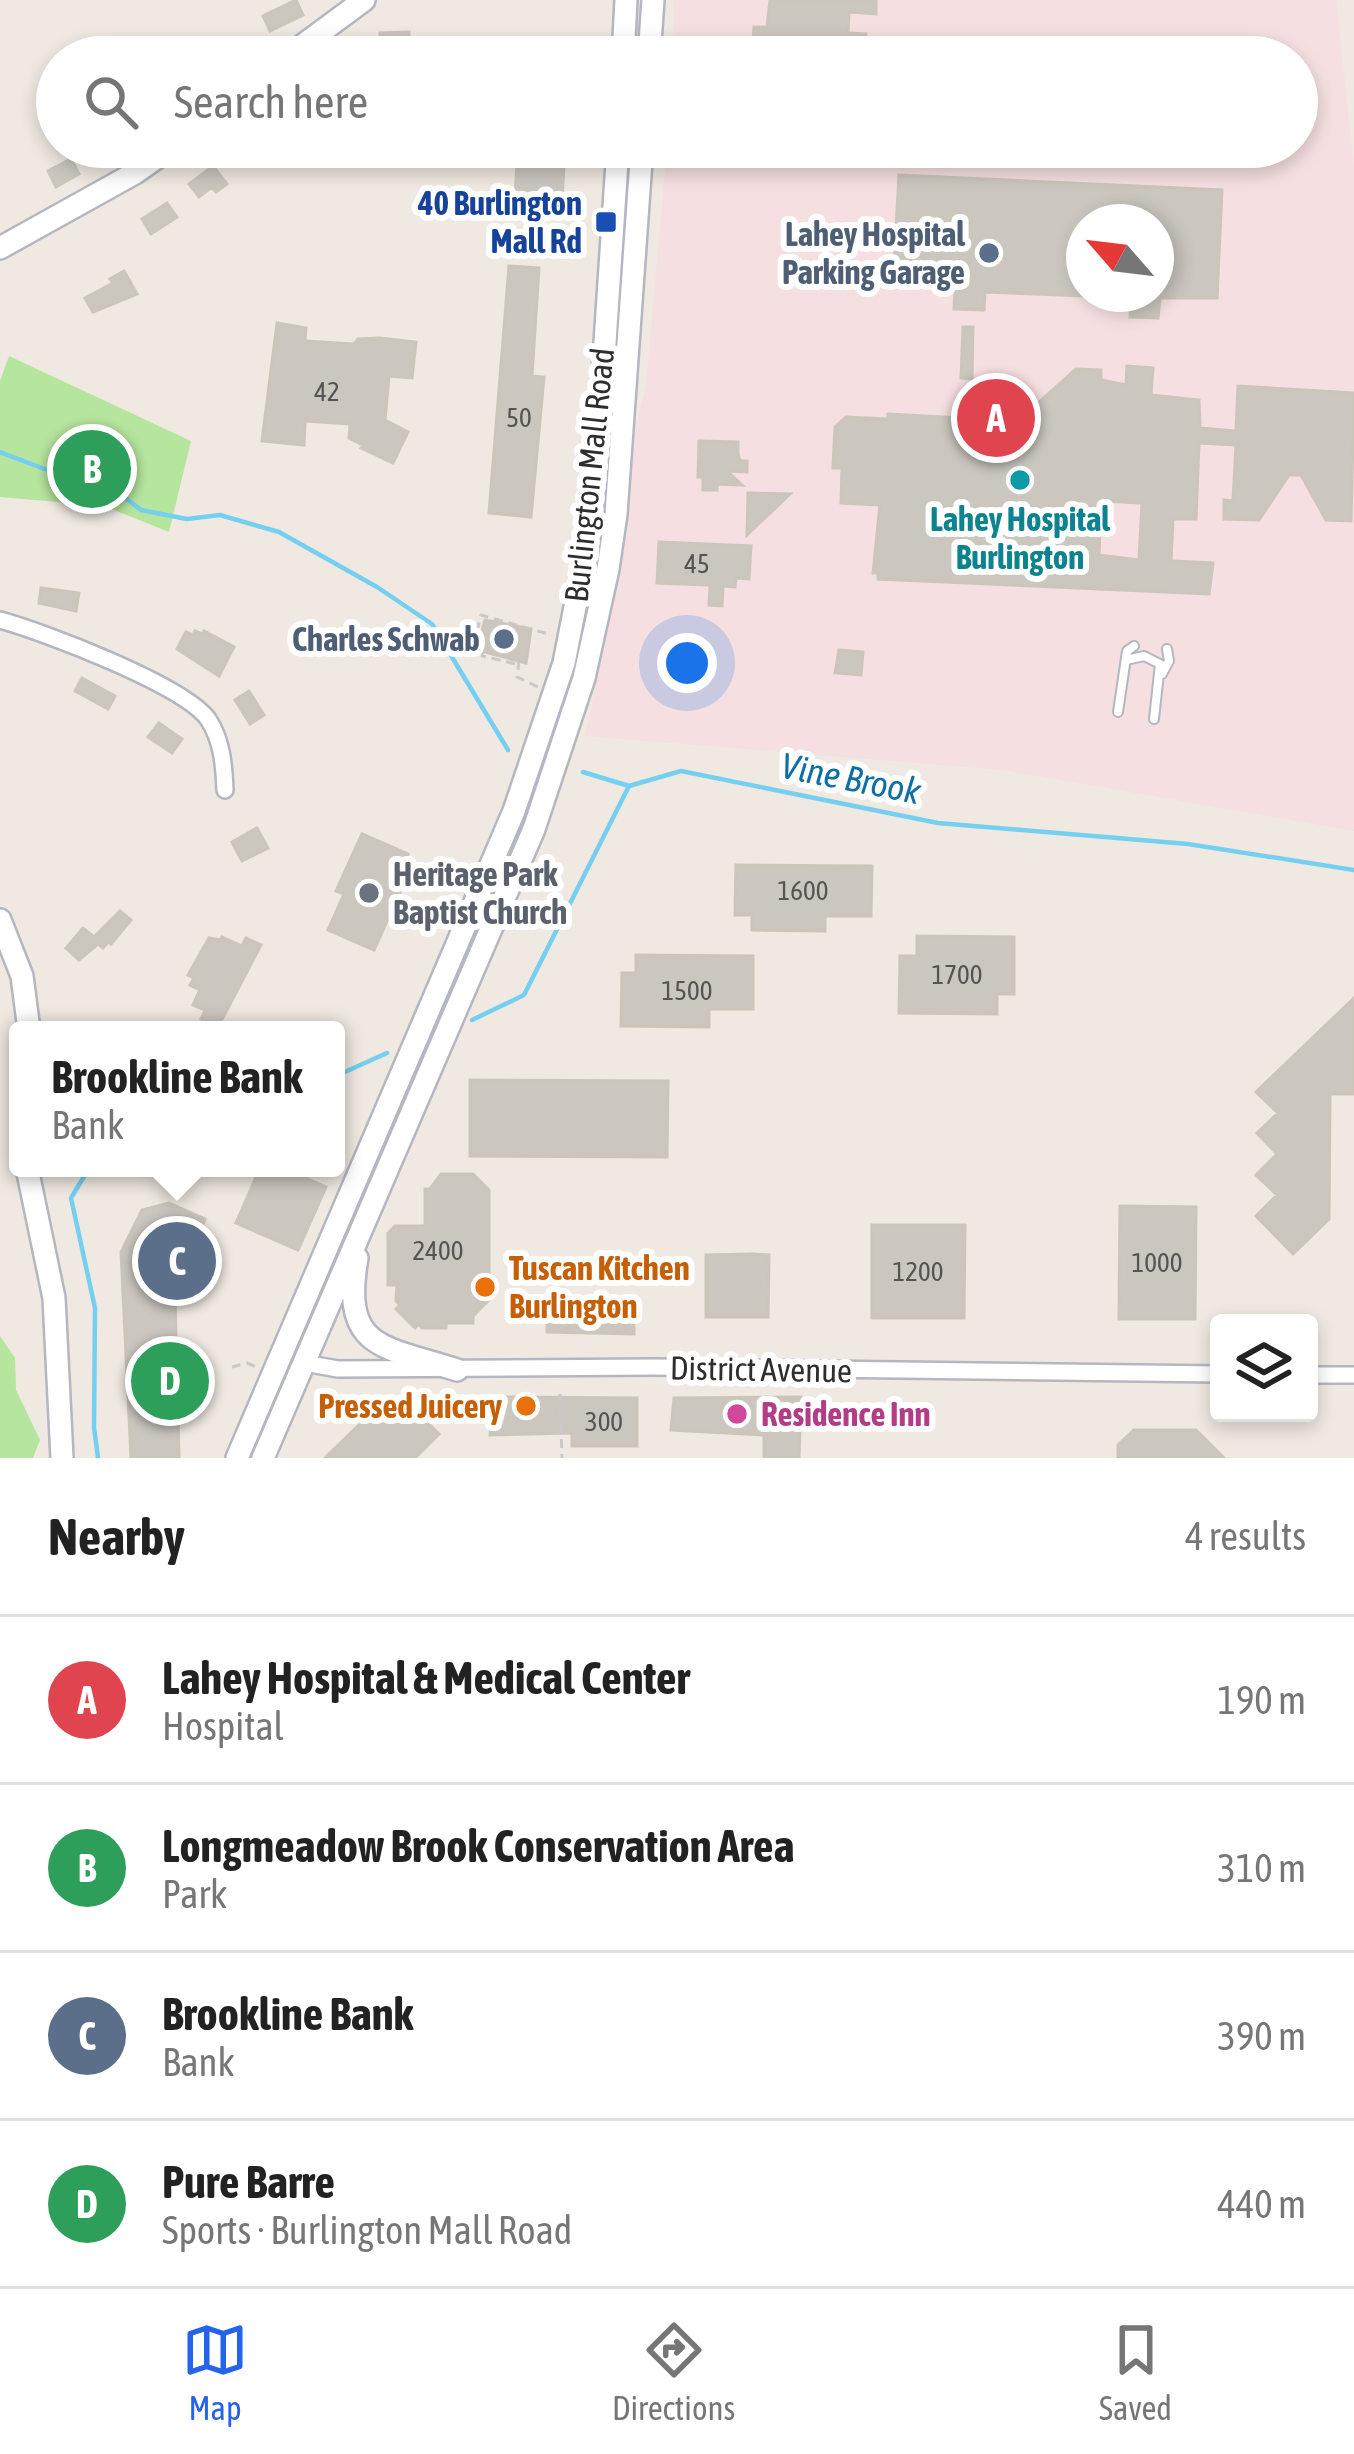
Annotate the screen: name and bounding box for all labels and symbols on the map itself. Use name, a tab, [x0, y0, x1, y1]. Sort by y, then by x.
place label: 40 Burlington Mall Rd	[417, 184, 582, 260]
north arrow	[1066, 204, 1174, 312]
marker: 40 Burlington Mall Rd	[593, 209, 619, 235]
place label: Lahey Hospital Parking Garage	[782, 215, 966, 291]
marker: Lahey Hospital Parking Garage	[976, 240, 1002, 266]
street label: Burlington Mall Road	[557, 346, 621, 604]
pin: A	[957, 373, 1035, 463]
house number: 42	[314, 376, 340, 407]
house number: 50	[506, 402, 532, 433]
pin: B	[53, 424, 131, 514]
marker: Lahey Hospital Burlington	[1007, 467, 1033, 493]
place label: Lahey Hospital Burlington	[930, 500, 1111, 576]
house number: 45	[684, 548, 710, 579]
place label: Charles Schwab	[292, 620, 480, 658]
marker: Charles Schwab	[491, 626, 517, 652]
your location	[657, 633, 717, 693]
water label: Vine Brook	[778, 744, 925, 812]
place label: Heritage Park Baptist Church	[393, 855, 567, 931]
house number: 1600	[778, 875, 828, 906]
marker: Heritage Park Baptist Church	[356, 880, 382, 906]
house number: 1700	[932, 959, 982, 990]
house number: 1500	[662, 975, 712, 1006]
pin: C	[138, 1216, 216, 1306]
house number: 2400	[413, 1235, 463, 1266]
house number: 1000	[1132, 1247, 1182, 1278]
place label: Tuscan Kitchen Burlington	[509, 1249, 690, 1325]
house number: 1200	[893, 1256, 943, 1287]
marker: Tuscan Kitchen Burlington	[472, 1274, 498, 1300]
pin: D	[131, 1336, 209, 1426]
street label: District Avenue	[670, 1348, 852, 1390]
place label: Pressed Juicery	[318, 1387, 502, 1425]
marker: Pressed Juicery	[513, 1393, 539, 1419]
place label: Residence Inn	[761, 1395, 931, 1433]
marker: Residence Inn	[724, 1401, 750, 1427]
house number: 300	[585, 1406, 623, 1437]

